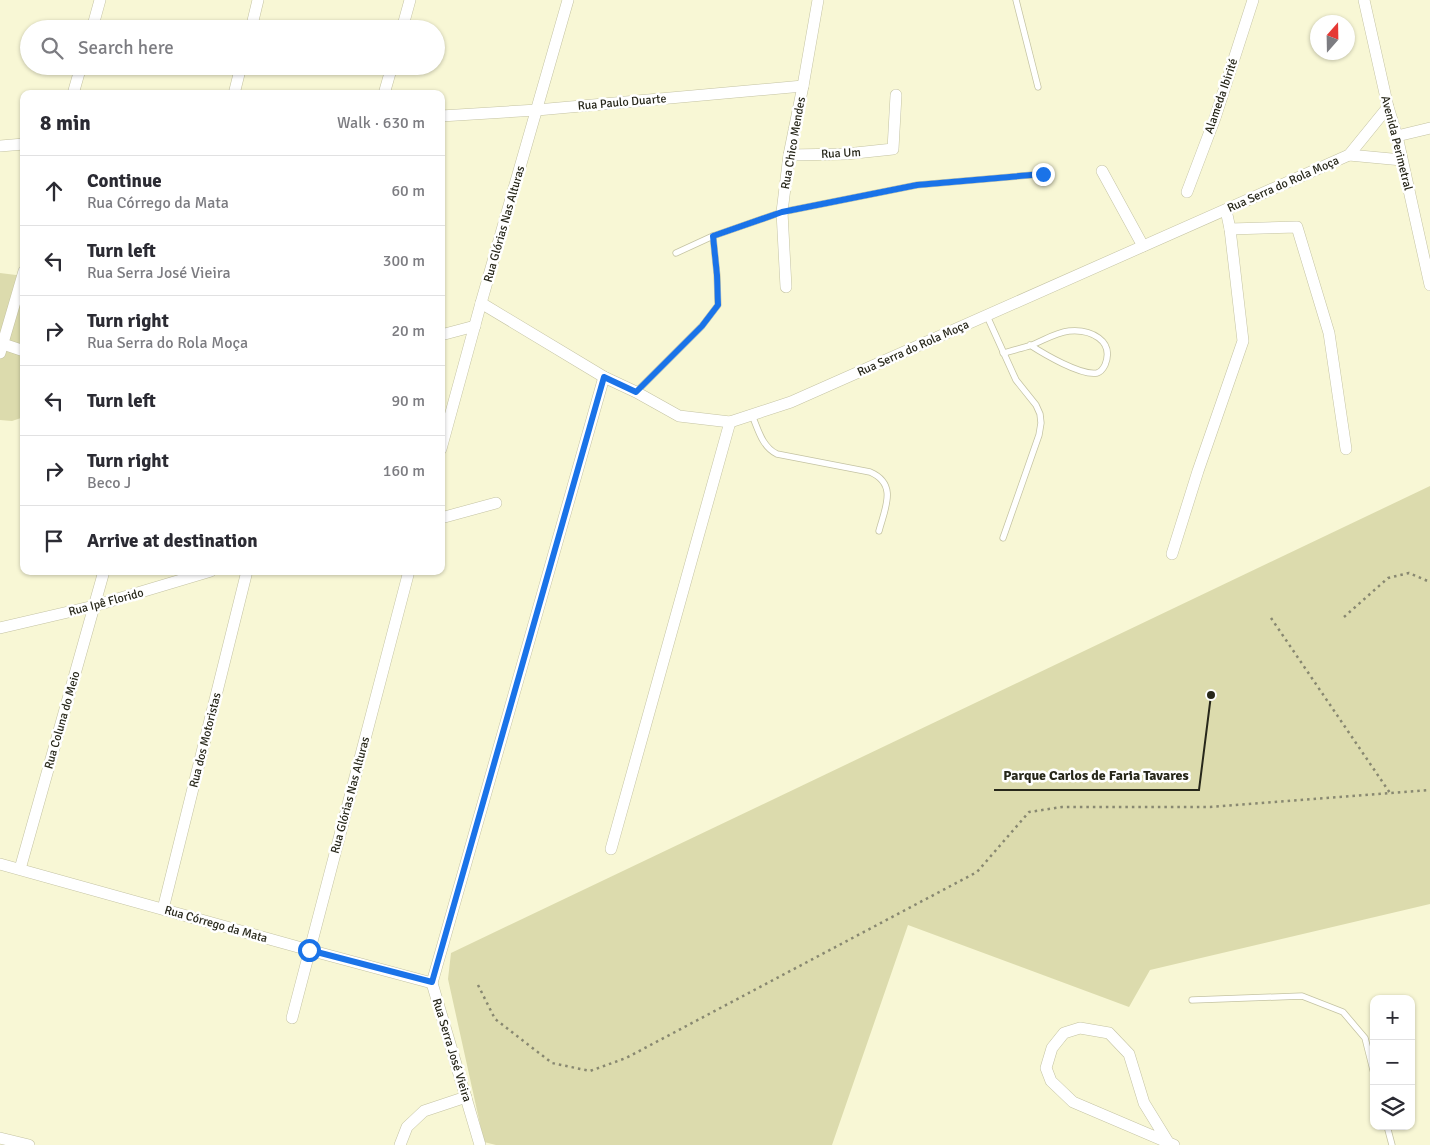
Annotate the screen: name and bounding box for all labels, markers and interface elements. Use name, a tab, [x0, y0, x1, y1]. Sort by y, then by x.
north arrow	[1310, 15, 1355, 60]
search box	[20, 20, 445, 75]
icon: search	[38, 34, 66, 62]
text: Search here	[78, 36, 174, 60]
street label: Alameda Ibirité	[1202, 57, 1241, 136]
street label: Rua Paulo Duarte	[577, 91, 667, 114]
street label: Avenida Perimetral	[1377, 94, 1416, 193]
street label: Rua Chico Mendes	[778, 96, 809, 190]
text: 8 min	[40, 110, 91, 136]
text: Walk · 630 m	[337, 113, 425, 133]
street label: Rua Um	[821, 145, 861, 162]
street label: Rua Serra do Rola Moça	[1225, 153, 1341, 216]
route end	[1032, 163, 1055, 186]
street label: Rua Glórias Nas Alturas	[481, 164, 528, 284]
text: Continue	[87, 169, 162, 193]
icon: ahead	[40, 177, 68, 205]
text: 60 m	[391, 181, 425, 201]
text: Rua Córrego da Mata	[87, 193, 229, 213]
text: Turn left	[87, 239, 156, 263]
icon: left	[40, 247, 68, 275]
text: 300 m	[383, 251, 425, 271]
text: Rua Serra José Vieira	[87, 263, 231, 283]
text: Turn right	[87, 309, 169, 333]
icon: right	[40, 317, 68, 345]
street label: Rua Serra do Rola Moça	[855, 317, 971, 380]
text: 20 m	[391, 321, 425, 341]
text: Rua Serra do Rola Moça	[87, 333, 248, 353]
icon: left	[40, 387, 68, 415]
text: Turn left	[87, 389, 156, 413]
text: 90 m	[391, 391, 425, 411]
text: Turn right	[87, 449, 169, 473]
icon: right	[40, 457, 68, 485]
text: 160 m	[383, 461, 425, 481]
text: Beco J	[87, 473, 131, 493]
icon: arrive	[40, 527, 68, 555]
text: Arrive at destination	[87, 529, 258, 553]
street label: Rua Ipê Florido	[67, 585, 145, 620]
street label: Rua Coluna do Meio	[41, 669, 84, 771]
street label: Rua dos Motoristas	[186, 691, 225, 789]
street label: Rua Glórias Nas Alturas	[328, 735, 373, 855]
callout: Parque Carlos de Faria Tavares	[994, 761, 1199, 790]
text: Parque Carlos de Faria Tavares	[1003, 767, 1189, 784]
street label: Rua Córrego da Mata	[163, 903, 269, 946]
route start	[298, 939, 321, 962]
map controls	[1370, 995, 1415, 1130]
button: +	[1370, 995, 1415, 1040]
street label: Rua Serra José Vieira	[429, 996, 474, 1104]
button: −	[1370, 1040, 1415, 1085]
button: layers	[1370, 1085, 1415, 1130]

